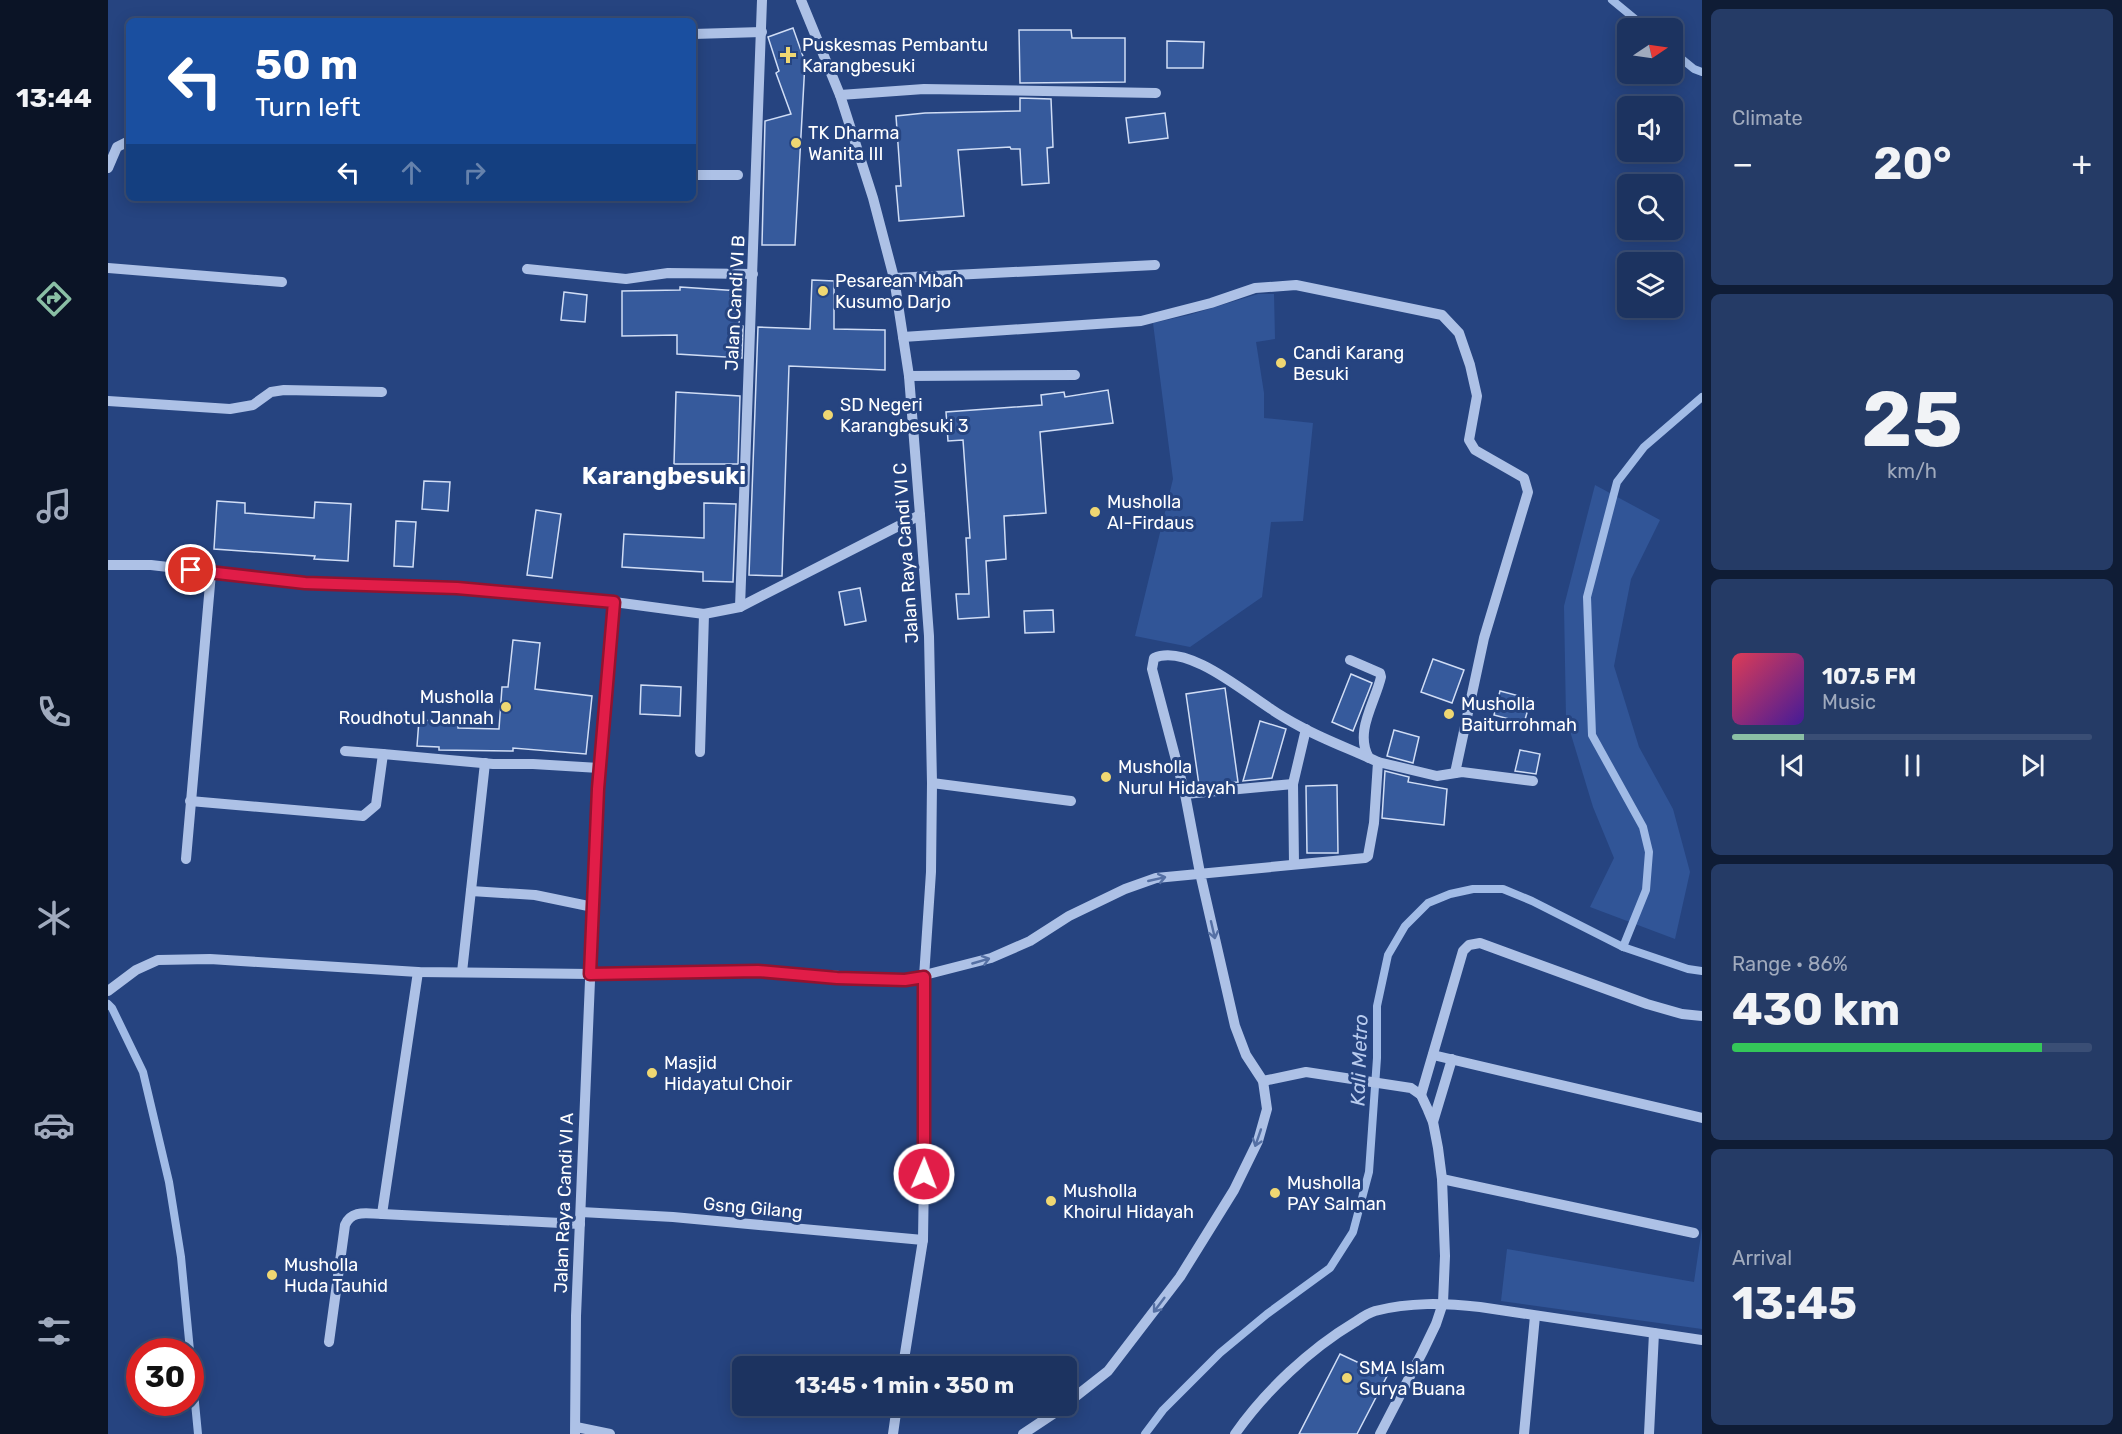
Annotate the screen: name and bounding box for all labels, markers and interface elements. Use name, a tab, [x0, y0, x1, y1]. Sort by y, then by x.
north arrow	[1617, 18, 1683, 84]
map controls	[1617, 18, 1683, 318]
place label: Puskesmas Pembantu Karangbesuki	[802, 34, 988, 77]
text: 50 m	[255, 40, 358, 90]
icon: left	[156, 42, 234, 120]
marker: Puskesmas Pembantu Karangbesuki	[779, 46, 797, 64]
text: 13:44	[16, 82, 92, 114]
text: Turn left	[255, 91, 360, 123]
button: sound	[1617, 96, 1683, 162]
text: Climate	[1732, 106, 1803, 130]
place label: TK Dharma Wanita III	[808, 122, 900, 165]
marker: TK Dharma Wanita III	[789, 136, 803, 150]
text: 20°	[1873, 137, 1952, 190]
text: −	[1732, 144, 1753, 183]
text: +	[2071, 144, 2092, 183]
icon: left	[332, 156, 365, 189]
icon: ahead	[395, 156, 428, 189]
icon: right	[458, 156, 491, 189]
button: search	[1617, 174, 1683, 240]
street label: Jalan Candi VI B	[720, 235, 750, 371]
button: layers	[1617, 252, 1683, 318]
place label: Pesarean Mbah Kusumo Darjo	[835, 270, 964, 313]
icon: directions	[33, 278, 75, 320]
marker: Pesarean Mbah Kusumo Darjo	[816, 284, 830, 298]
place label: Candi Karang Besuki	[1293, 342, 1404, 385]
marker: Candi Karang Besuki	[1274, 356, 1288, 370]
text: 25	[1861, 373, 1963, 466]
place label: SD Negeri Karangbesuki 3	[840, 394, 969, 437]
marker: SD Negeri Karangbesuki 3	[821, 408, 835, 422]
text: km/h	[1887, 459, 1937, 483]
district label: Karangbesuki	[582, 462, 746, 490]
street label: Jalan Raya Candi VI C	[889, 462, 923, 644]
icon: music	[33, 485, 75, 527]
place label: Musholla Al-Firdaus	[1107, 491, 1194, 534]
marker: Musholla Al-Firdaus	[1088, 505, 1102, 519]
pin	[165, 544, 216, 595]
icon: arrive	[174, 553, 207, 586]
text: 107.5 FM	[1822, 663, 1916, 690]
place label: Musholla Roudhotul Jannah	[339, 686, 494, 729]
text: Music	[1822, 690, 1876, 714]
icon: phone	[33, 691, 75, 733]
place label: Musholla Baiturrohmah	[1461, 693, 1577, 736]
marker: Musholla Roudhotul Jannah	[499, 700, 513, 714]
marker: Musholla Baiturrohmah	[1442, 707, 1456, 721]
icon: previous	[1776, 749, 1809, 782]
icon: pause	[1896, 749, 1929, 782]
icon: next	[2016, 749, 2049, 782]
place label: Musholla Nurul Hidayah	[1118, 756, 1236, 799]
marker: Musholla Nurul Hidayah	[1099, 770, 1113, 784]
one-way arrow	[1147, 873, 1166, 885]
icon: climate	[33, 897, 75, 939]
one-way arrow	[1208, 920, 1219, 939]
text: Range · 86%	[1732, 952, 1848, 976]
one-way arrow	[971, 955, 990, 966]
text: 430 km	[1732, 983, 1900, 1036]
water label: Kali Metro	[1345, 1014, 1373, 1106]
place label: Masjid Hidayatul Choir	[664, 1052, 792, 1095]
marker: Masjid Hidayatul Choir	[645, 1066, 659, 1080]
icon: car	[33, 1104, 75, 1146]
street label: Jalan Raya Candi VI A	[550, 1112, 578, 1294]
one-way arrow	[1252, 1128, 1263, 1147]
position arrow	[892, 1142, 956, 1206]
place label: Musholla PAY Salman	[1287, 1172, 1386, 1215]
place label: Musholla Khoirul Hidayah	[1063, 1180, 1194, 1223]
marker: Musholla PAY Salman	[1268, 1186, 1282, 1200]
street label: Gsng Gilang	[702, 1193, 804, 1223]
marker: Musholla Khoirul Hidayah	[1044, 1194, 1058, 1208]
text: Arrival	[1732, 1246, 1792, 1270]
place label: Musholla Huda Tauhid	[284, 1254, 388, 1297]
marker: Musholla Huda Tauhid	[265, 1268, 279, 1282]
text: 13:45	[1732, 1277, 1857, 1330]
one-way arrow	[1152, 1297, 1165, 1313]
icon: filters	[33, 1310, 75, 1352]
speed limit sign: 30	[126, 1338, 204, 1416]
place label: SMA Islam Surya Buana	[1359, 1357, 1465, 1400]
marker: SMA Islam Surya Buana	[1340, 1371, 1354, 1385]
text: 13:45 · 1 min · 350 m	[795, 1372, 1014, 1399]

